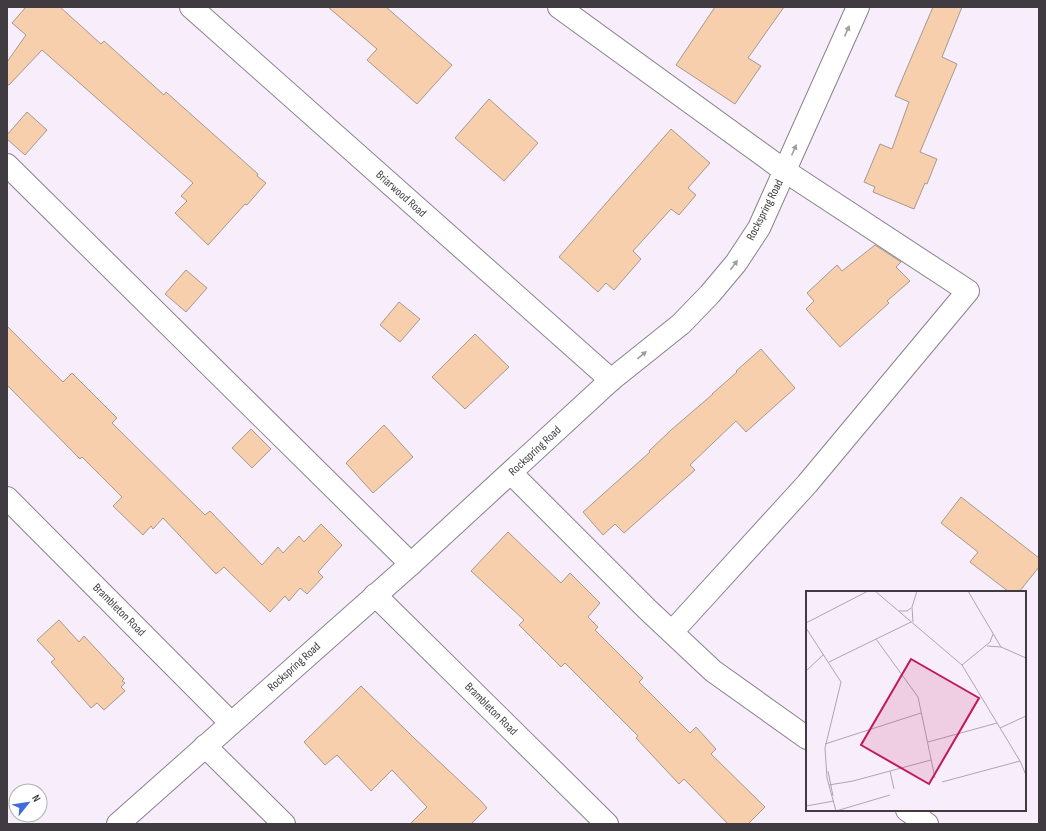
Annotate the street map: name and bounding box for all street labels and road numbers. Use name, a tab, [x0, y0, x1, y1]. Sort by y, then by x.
street label: Briarwood Road	[373, 167, 429, 221]
street label: Rockspring Road	[743, 177, 787, 243]
street label: Rockspring Road	[506, 423, 564, 479]
street label: Brambleton Road	[89, 580, 149, 640]
street label: Rockspring Road	[264, 639, 324, 695]
street label: Brambleton Road	[461, 679, 521, 739]

